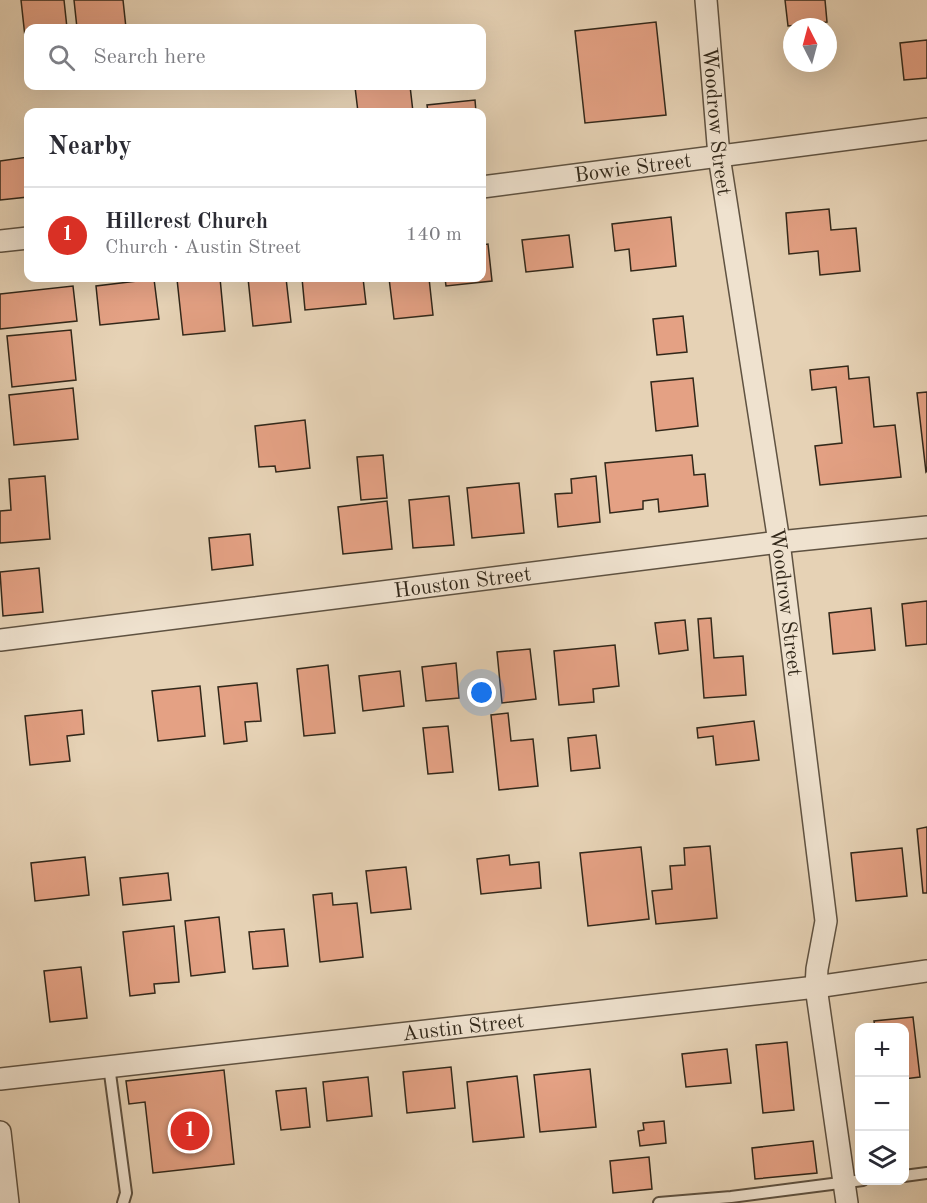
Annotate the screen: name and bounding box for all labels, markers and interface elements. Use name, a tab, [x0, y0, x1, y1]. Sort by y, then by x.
north arrow	[783, 18, 837, 72]
search box	[24, 24, 486, 90]
icon: search	[45, 41, 78, 74]
text: Search here	[93, 46, 206, 68]
street label: Woodrow Street	[698, 47, 734, 197]
text: Nearby	[48, 134, 132, 160]
street label: Bowie Street	[573, 151, 693, 187]
text: Hillcrest Church	[105, 211, 268, 233]
text: 1	[62, 225, 73, 245]
text: 140 m	[406, 225, 462, 245]
text: Church · Austin Street	[105, 238, 301, 258]
street label: Woodrow Street	[765, 527, 805, 678]
street label: Houston Street	[393, 564, 532, 602]
your location	[467, 678, 496, 707]
street label: Austin Street	[401, 1011, 525, 1046]
map controls	[855, 1023, 909, 1185]
button: +	[855, 1023, 909, 1077]
button: −	[855, 1077, 909, 1131]
pin: 1	[170, 1108, 210, 1154]
button: layers	[855, 1131, 909, 1185]

